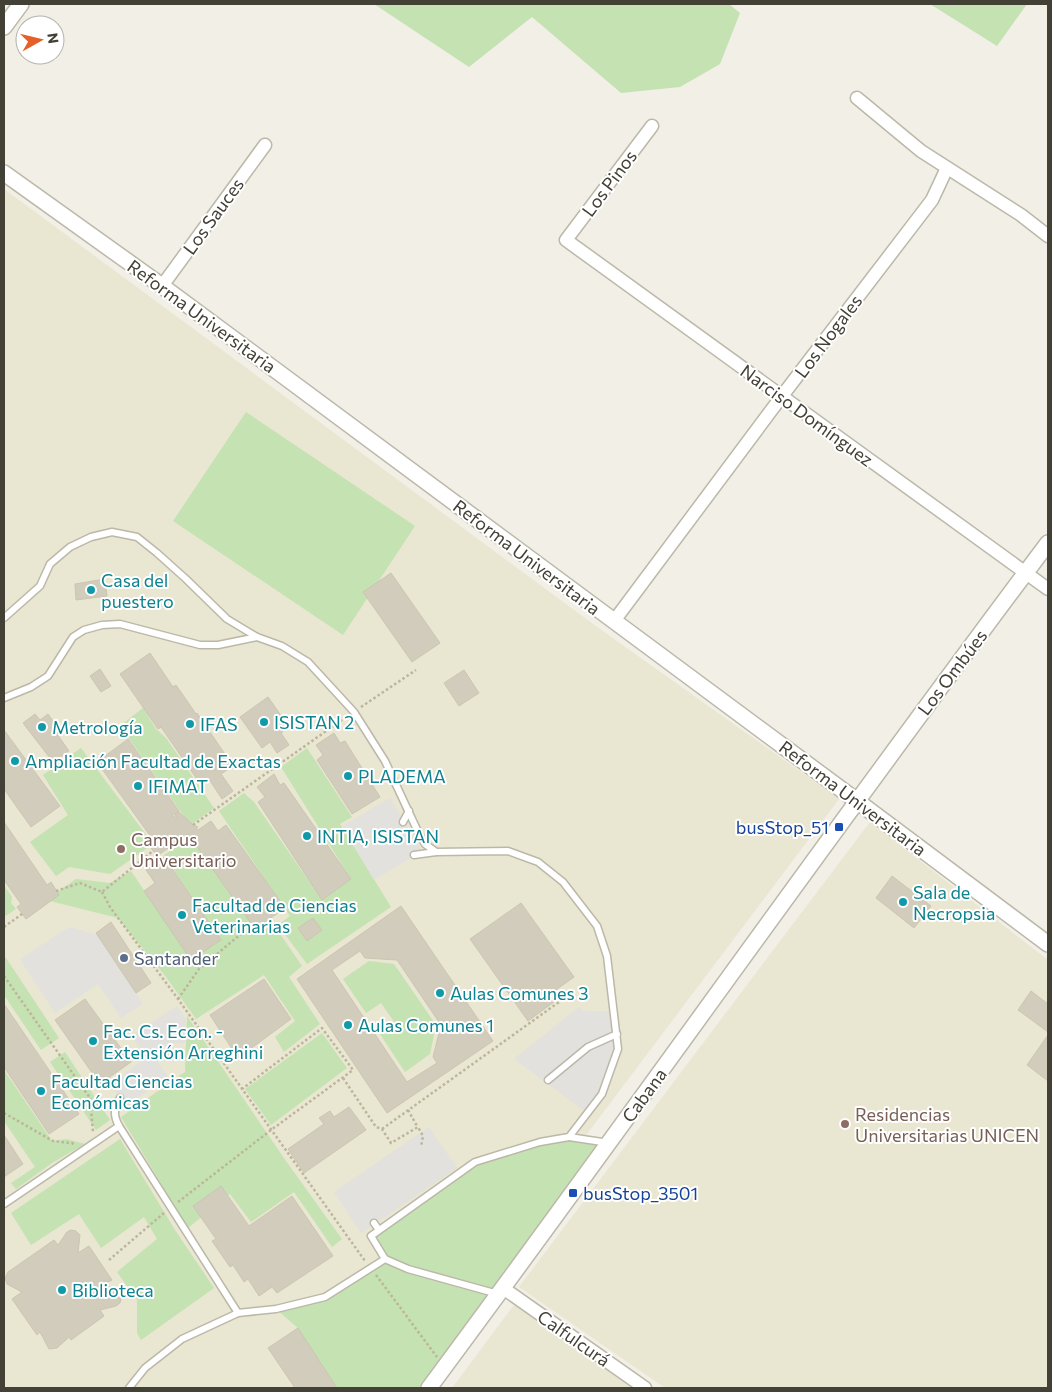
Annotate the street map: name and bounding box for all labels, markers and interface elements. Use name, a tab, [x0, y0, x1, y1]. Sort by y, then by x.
north arrow	[15, 15, 65, 65]
text: N	[44, 32, 63, 45]
street label: Los Pinos	[577, 145, 641, 221]
street label: Los Sauces	[178, 173, 248, 259]
street label: Reforma Universitaria	[123, 255, 281, 377]
street label: Los Nogales	[790, 290, 866, 382]
street label: Narciso Domínguez	[736, 359, 878, 471]
street label: Reforma Universitaria	[449, 495, 605, 619]
place label: Casa del puestero	[101, 569, 174, 612]
marker: Casa del puestero	[85, 584, 97, 596]
street label: Los Ombúes	[913, 625, 991, 719]
place label: ISISTAN 2	[274, 711, 354, 733]
place label: IFAS	[200, 713, 238, 735]
place label: Metrología	[52, 716, 143, 738]
marker: ISISTAN 2	[258, 716, 270, 728]
marker: IFAS	[184, 718, 196, 730]
marker: Metrología	[36, 721, 48, 733]
street label: Reforma Universitaria	[775, 736, 931, 860]
place label: Ampliación Facultad de Exactas	[25, 750, 281, 772]
marker: Ampliación Facultad de Exactas	[9, 755, 21, 767]
place label: PLADEMA	[358, 765, 446, 787]
marker: PLADEMA	[342, 770, 354, 782]
place label: IFIMAT	[148, 775, 208, 797]
marker: IFIMAT	[132, 780, 144, 792]
place label: busStop_51	[736, 816, 829, 838]
marker: busStop_51	[833, 821, 845, 833]
place label: INTIA, ISISTAN	[317, 825, 439, 847]
place label: Campus Universitario	[131, 828, 237, 871]
marker: INTIA, ISISTAN	[301, 830, 313, 842]
marker: Campus Universitario	[115, 843, 127, 855]
place label: Sala de Necropsia	[913, 881, 995, 924]
place label: Facultad de Ciencias Veterinarias	[192, 894, 357, 937]
marker: Sala de Necropsia	[897, 896, 909, 908]
marker: Facultad de Ciencias Veterinarias	[176, 909, 188, 921]
place label: Santander	[134, 947, 218, 969]
marker: Santander	[118, 952, 130, 964]
place label: Aulas Comunes 3	[450, 982, 588, 1004]
marker: Aulas Comunes 3	[434, 987, 446, 999]
place label: Aulas Comunes 1	[358, 1014, 494, 1036]
marker: Aulas Comunes 1	[342, 1019, 354, 1031]
place label: Fac. Cs. Econ. - Extensión Arreghini	[103, 1020, 263, 1063]
marker: Fac. Cs. Econ. - Extensión Arreghini	[87, 1035, 99, 1047]
street label: Cabana	[617, 1064, 671, 1126]
place label: Facultad Ciencias Económicas	[51, 1070, 192, 1113]
marker: Facultad Ciencias Económicas	[35, 1085, 47, 1097]
place label: Residencias Universitarias UNICEN	[855, 1103, 1039, 1146]
marker: Residencias Universitarias UNICEN	[839, 1118, 851, 1130]
place label: busStop_3501	[583, 1182, 698, 1204]
marker: busStop_3501	[567, 1187, 579, 1199]
place label: Biblioteca	[72, 1279, 154, 1301]
marker: Biblioteca	[56, 1284, 68, 1296]
street label: Calfulcurá	[534, 1305, 614, 1371]

